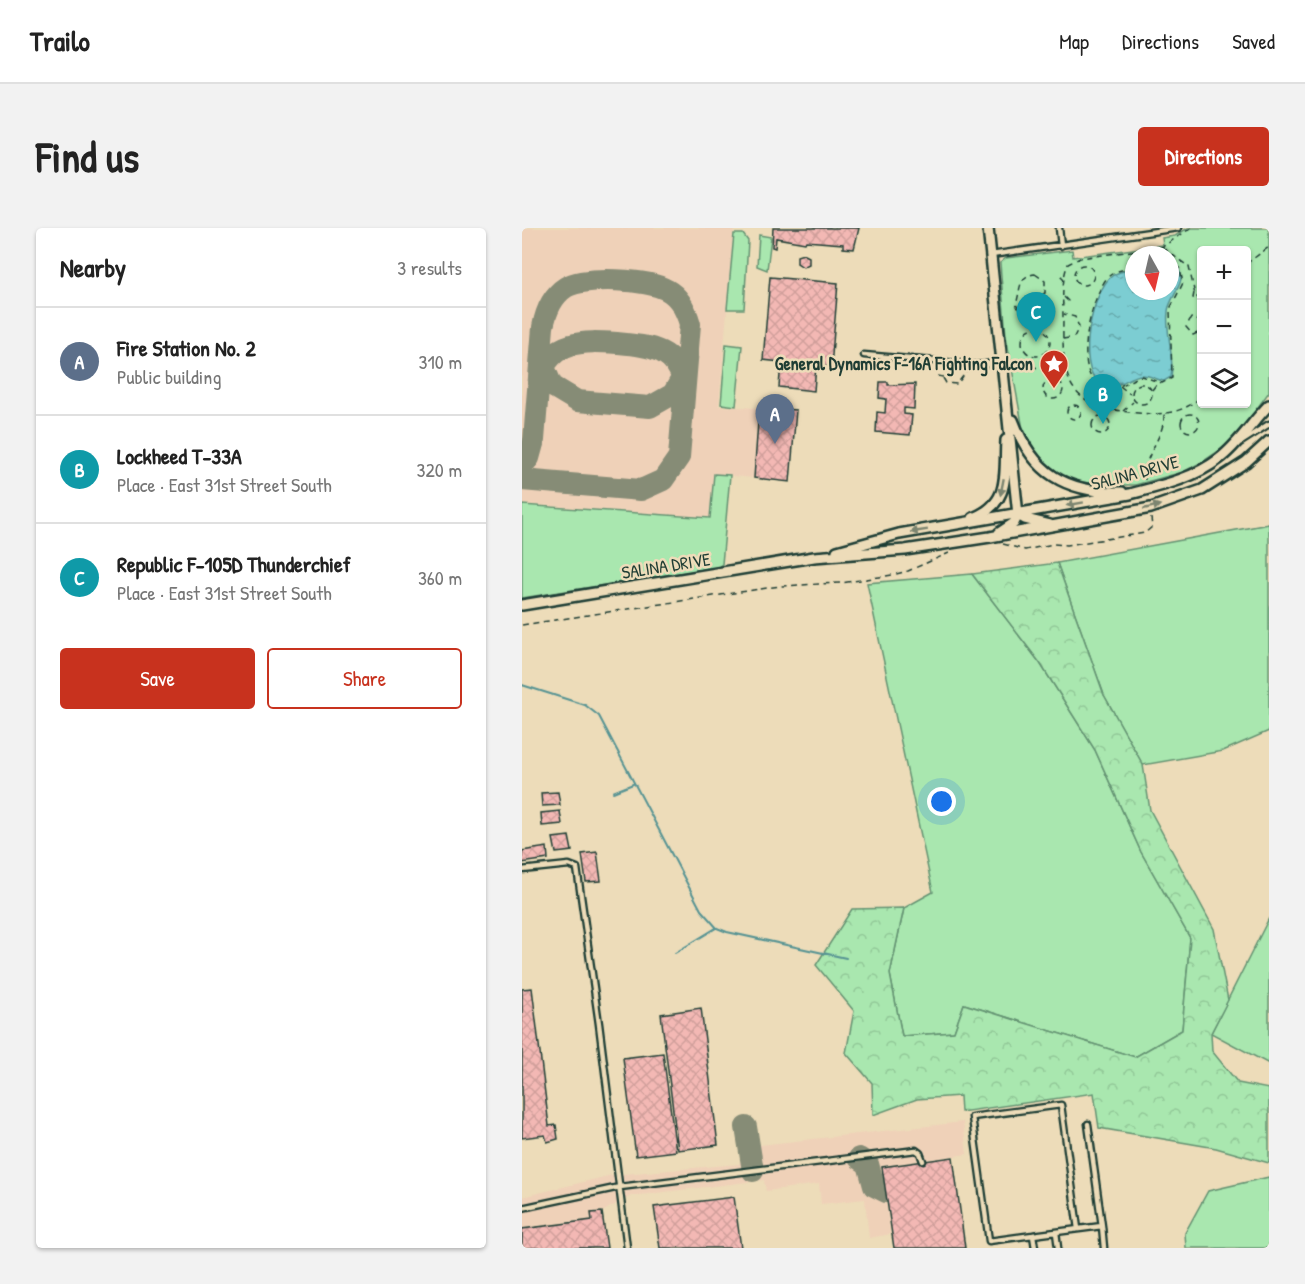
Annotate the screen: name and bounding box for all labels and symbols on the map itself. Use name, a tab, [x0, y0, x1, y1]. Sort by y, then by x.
north arrow	[1125, 246, 1179, 300]
pin: C	[1016, 292, 1056, 342]
place icon: General Dynamics F-16A Fighting Falcon	[1038, 348, 1070, 390]
place label: General Dynamics F-16A Fighting Falcon	[775, 351, 1033, 377]
pin: B	[1084, 374, 1122, 424]
pin: A	[756, 394, 794, 444]
street label: SALINA DRIVE	[1088, 449, 1181, 496]
one-way arrow	[997, 477, 1006, 496]
one-way arrow	[1065, 500, 1084, 509]
one-way arrow	[1143, 502, 1161, 512]
one-way arrow	[909, 527, 928, 536]
street label: SALINA DRIVE	[620, 546, 712, 585]
your location	[927, 787, 956, 816]

